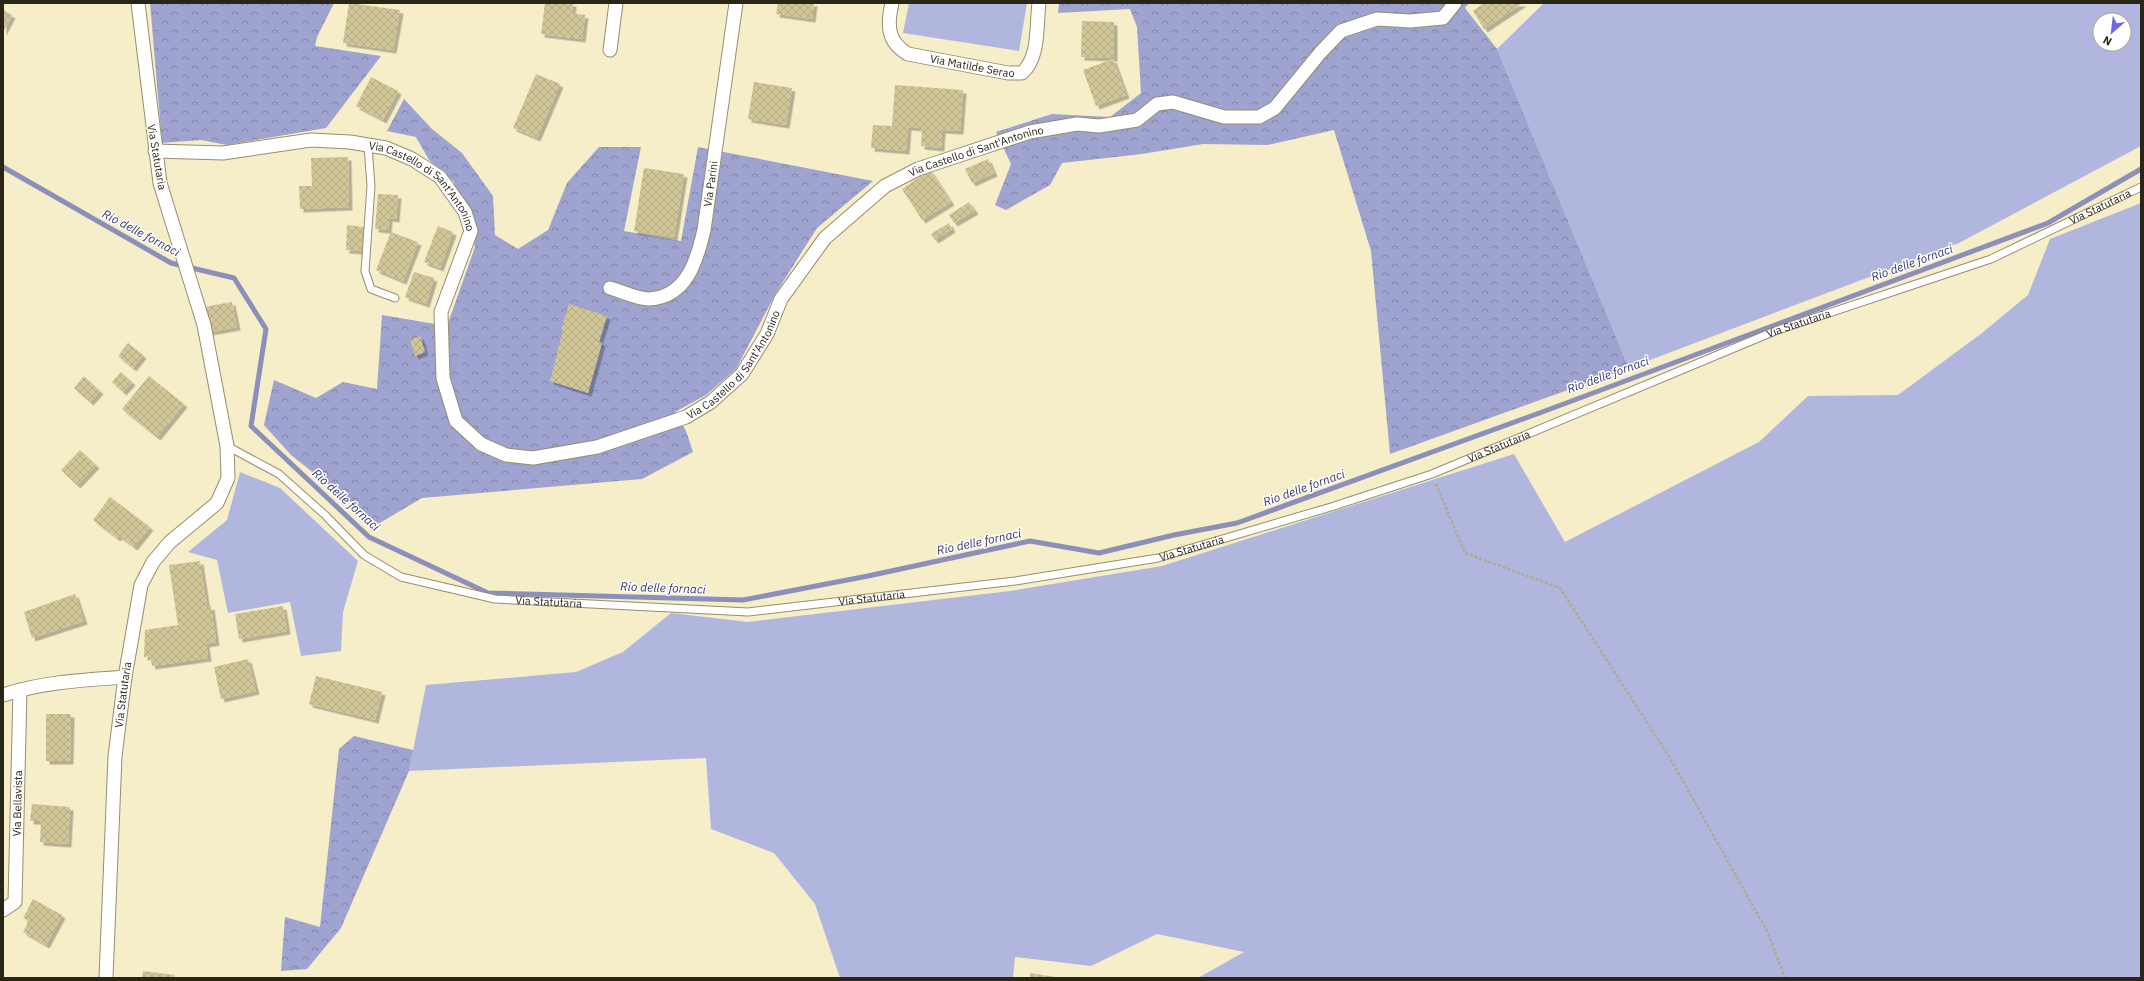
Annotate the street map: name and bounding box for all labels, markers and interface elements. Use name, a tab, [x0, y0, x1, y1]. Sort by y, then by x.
north arrow	[2092, 12, 2132, 52]
text: N	[2100, 33, 2114, 49]
street label: Via Matilde Serao	[929, 51, 1015, 80]
street label: Via Statutaria	[144, 123, 170, 191]
street label: Via Castello di Sant'Antonino	[906, 123, 1045, 180]
street label: Via Castello di Sant'Antonino	[368, 138, 478, 233]
street label: Via Parini	[700, 160, 721, 208]
street label: Via Statutaria	[2067, 186, 2133, 227]
water label: Rio delle fornaci	[100, 206, 183, 260]
water label: Rio delle fornaci	[1869, 241, 1956, 284]
street label: Via Statutaria	[1764, 306, 1832, 341]
street label: Via Castello di Sant'Antonino	[684, 308, 783, 422]
water label: Rio delle fornaci	[1565, 353, 1652, 396]
street label: Via Statutaria	[1465, 427, 1532, 465]
water label: Rio delle fornaci	[309, 465, 384, 534]
water label: Rio delle fornaci	[1261, 466, 1348, 509]
water label: Rio delle fornaci	[935, 525, 1023, 558]
street label: Via Statutaria	[1158, 532, 1226, 564]
water label: Rio delle fornaci	[620, 579, 707, 597]
street label: Via Statutaria	[838, 587, 906, 608]
street label: Via Statutaria	[515, 593, 583, 610]
street label: Via Statutaria	[112, 660, 135, 729]
street label: Via Bellavista	[10, 770, 25, 837]

